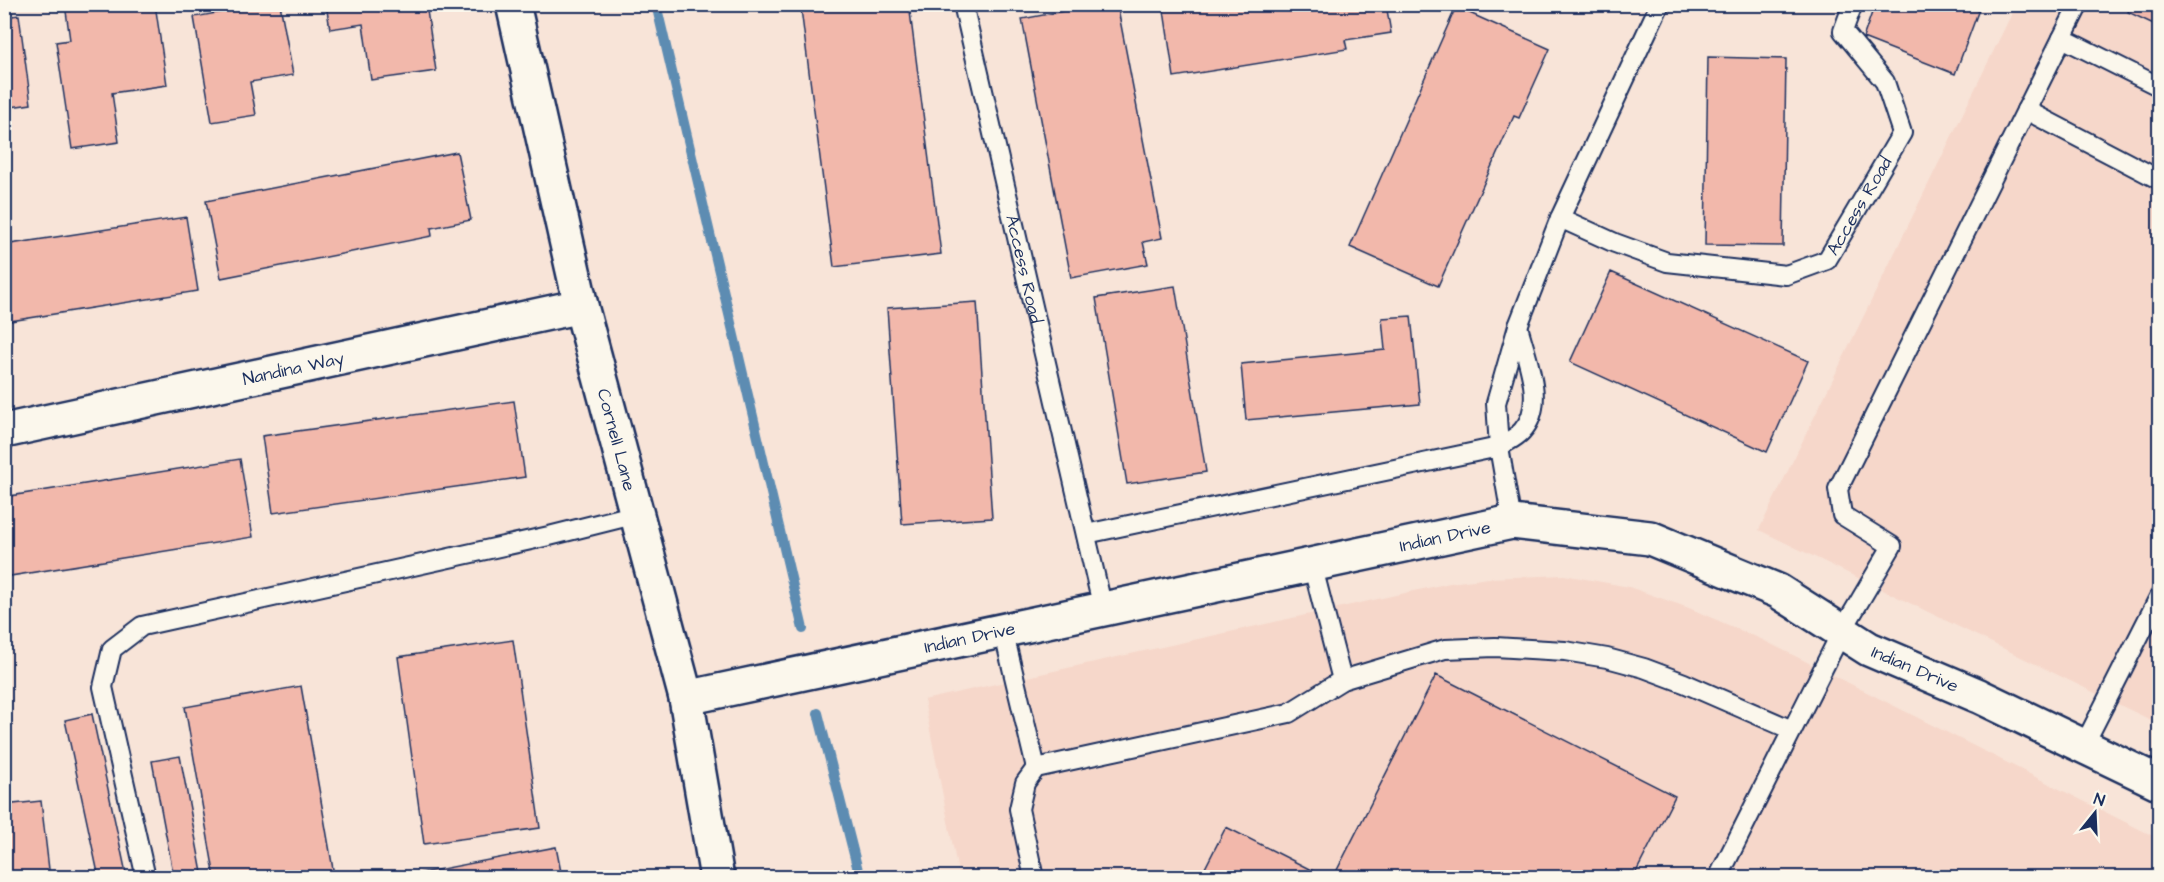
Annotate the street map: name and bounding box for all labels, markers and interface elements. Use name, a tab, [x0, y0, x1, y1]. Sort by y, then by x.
street label: Access Road	[1820, 152, 1898, 260]
street label: Access Road	[999, 212, 1048, 326]
street label: Nandina Way	[241, 346, 347, 392]
street label: Cornell Lane	[591, 386, 642, 494]
street label: Indian Drive	[1397, 515, 1493, 559]
street label: Indian Drive	[922, 616, 1018, 660]
street label: Indian Drive	[1867, 639, 1963, 699]
north arrow	[2065, 783, 2125, 843]
text: N	[2091, 788, 2107, 812]

